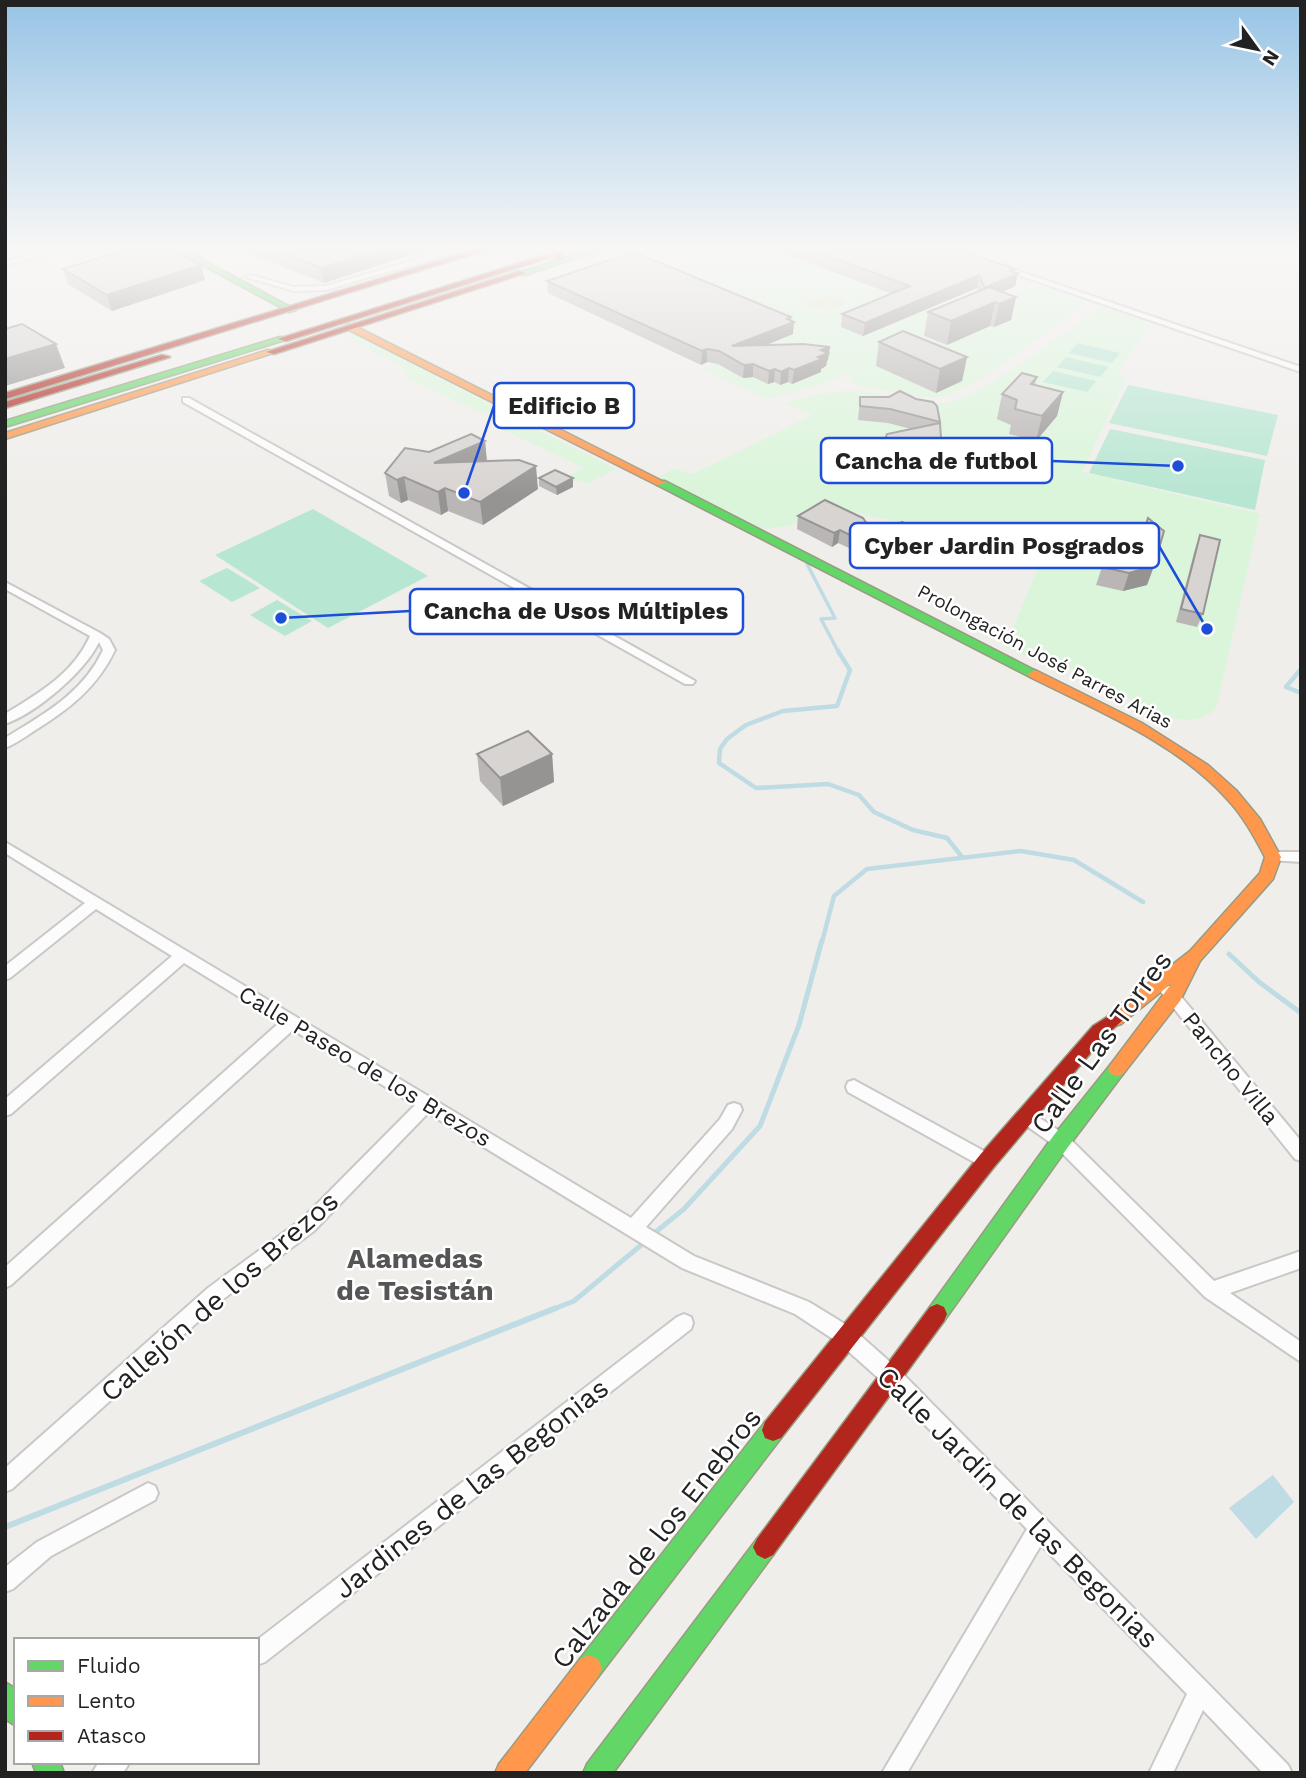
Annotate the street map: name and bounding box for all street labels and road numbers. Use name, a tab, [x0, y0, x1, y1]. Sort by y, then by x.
street label: Prolongación José Parres Arias	[914, 579, 1176, 733]
street label: Calle Las Torres	[1024, 944, 1179, 1140]
street label: Calle Paseo de los Brezos	[234, 980, 496, 1153]
street label: Pancho Villa	[1177, 1006, 1284, 1130]
street label: Callejón de los Brezos	[94, 1184, 345, 1409]
street label: Calle Jardín de las Begonias	[870, 1360, 1165, 1655]
street label: Jardines de las Begonias	[328, 1371, 615, 1606]
street label: Calzada de los Enebros	[545, 1402, 768, 1675]

